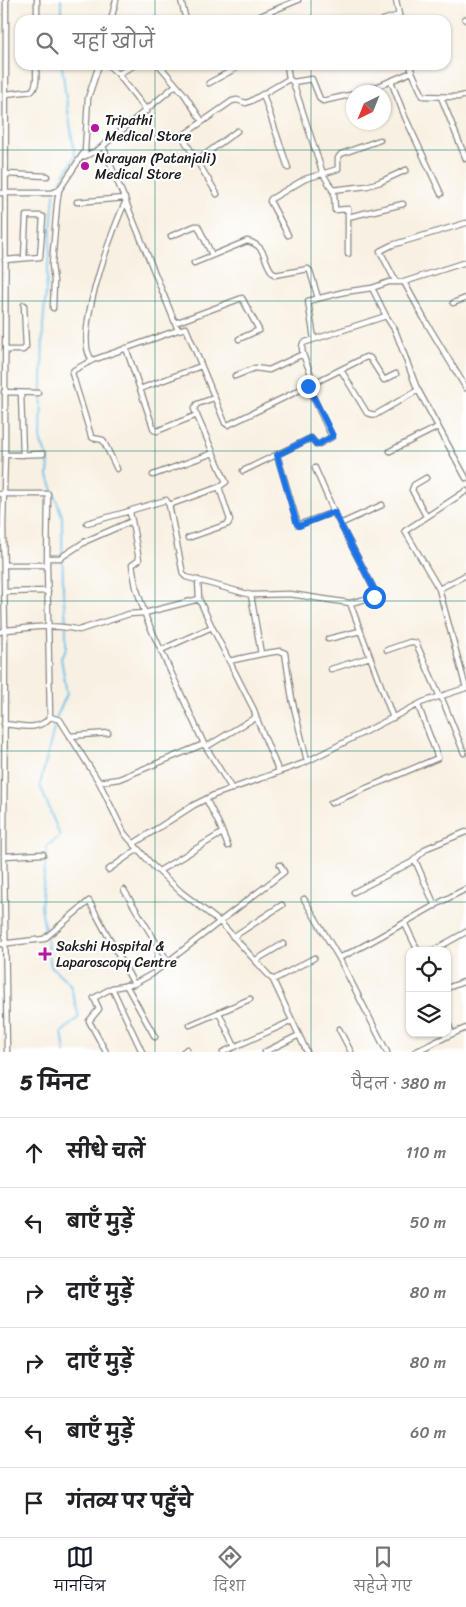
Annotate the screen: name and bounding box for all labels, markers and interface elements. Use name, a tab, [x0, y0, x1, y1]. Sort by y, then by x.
search box	[15, 15, 451, 70]
text: यहाँ खोजें	[73, 25, 155, 58]
icon: search	[33, 29, 61, 57]
north arrow	[346, 85, 391, 130]
place label: Tripathi Medical Store	[105, 108, 191, 149]
marker: Tripathi Medical Store	[89, 122, 101, 134]
place label: Narayan (Patanjali) Medical Store	[95, 146, 216, 187]
marker: Narayan (Patanjali) Medical Store	[79, 160, 91, 172]
route end	[297, 375, 320, 398]
route start	[363, 586, 386, 609]
place label: Sakshi Hospital & Laparoscopy Centre	[56, 934, 177, 975]
marker: Sakshi Hospital & Laparoscopy Centre	[38, 947, 52, 961]
map controls	[406, 947, 451, 1037]
button: locate	[406, 947, 451, 992]
button: layers	[406, 992, 451, 1037]
text: 5 मिनट	[20, 1064, 89, 1102]
text: पैदल · 380 m	[351, 1069, 446, 1098]
text: सीधे चलें	[67, 1135, 145, 1168]
text: 110 m	[406, 1138, 446, 1167]
icon: ahead	[20, 1139, 48, 1167]
text: बाएँ मुड़ें	[67, 1205, 134, 1238]
text: 50 m	[410, 1208, 446, 1237]
icon: left	[20, 1209, 48, 1237]
text: दाएँ मुड़ें	[67, 1275, 133, 1308]
text: 80 m	[410, 1278, 446, 1307]
icon: right	[20, 1279, 48, 1307]
text: दाएँ मुड़ें	[67, 1345, 133, 1378]
text: 80 m	[410, 1348, 446, 1377]
icon: right	[20, 1349, 48, 1377]
text: बाएँ मुड़ें	[67, 1415, 134, 1448]
text: 60 m	[410, 1418, 446, 1447]
icon: left	[20, 1419, 48, 1447]
text: गंतव्य पर पहुँचे	[67, 1485, 192, 1518]
icon: arrive	[20, 1489, 48, 1517]
tab: मानचित्र	[54, 1543, 105, 1602]
tab: दिशा	[214, 1543, 245, 1602]
tab: सहेजे गए	[354, 1543, 412, 1602]

